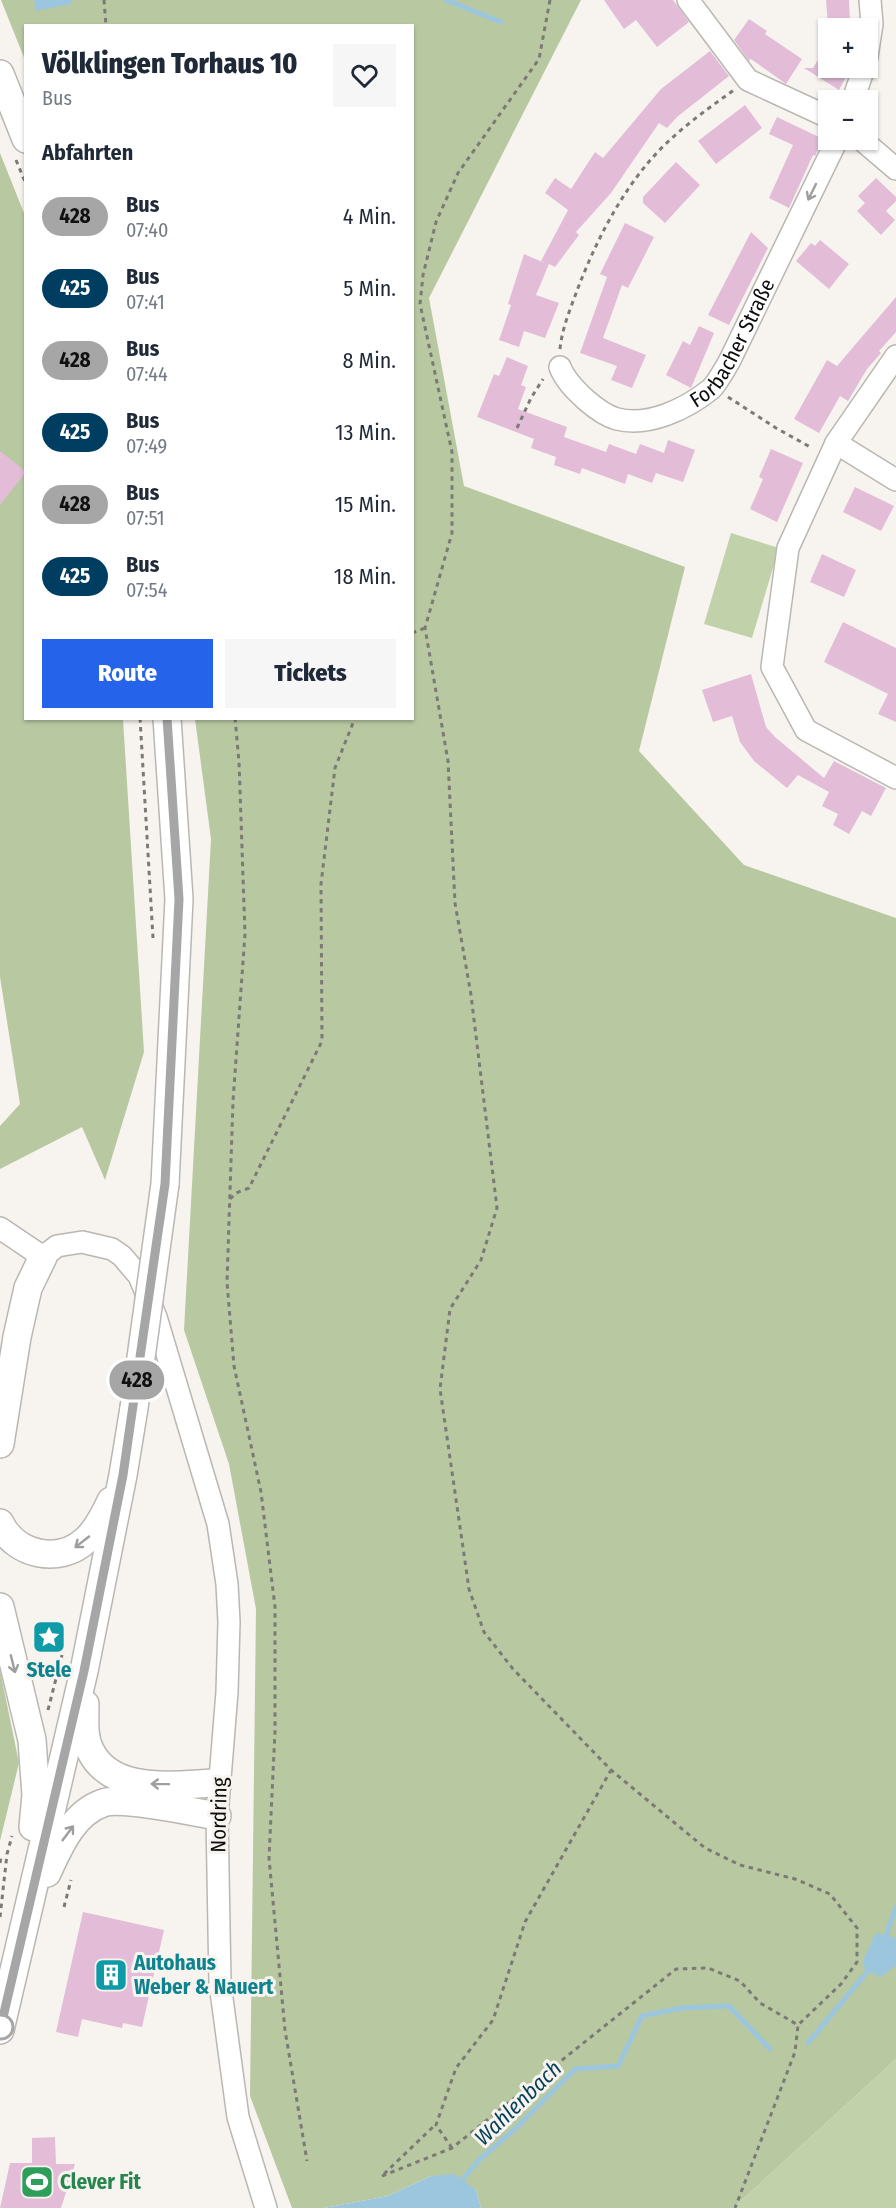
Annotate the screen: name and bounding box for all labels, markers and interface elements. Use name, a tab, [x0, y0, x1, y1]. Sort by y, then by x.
map controls	[818, 18, 878, 150]
button: +	[818, 18, 878, 78]
button: heart	[333, 44, 396, 107]
text: Völklingen Torhaus 10	[42, 47, 298, 80]
text: Bus	[42, 86, 72, 110]
button: −	[818, 90, 878, 150]
text: Abfahrten	[42, 139, 133, 166]
one-way arrow	[805, 183, 817, 201]
text: Bus	[126, 191, 159, 218]
text: 428	[59, 203, 91, 229]
text: 4 Min.	[343, 203, 396, 230]
text: 07:40	[126, 218, 168, 242]
text: Bus	[126, 263, 159, 290]
text: 425	[60, 275, 90, 301]
text: 5 Min.	[343, 275, 396, 302]
street label: Forbacher Straße	[685, 275, 780, 413]
text: 07:41	[126, 290, 165, 314]
text: Bus	[126, 335, 159, 362]
text: 428	[59, 347, 91, 373]
text: 8 Min.	[342, 347, 396, 374]
text: 07:44	[126, 362, 168, 386]
text: Bus	[126, 407, 159, 434]
text: 425	[60, 419, 90, 445]
text: 13 Min.	[335, 419, 396, 446]
text: 07:49	[126, 434, 167, 458]
text: Bus	[126, 479, 159, 506]
text: 428	[59, 491, 91, 517]
text: 15 Min.	[335, 491, 396, 518]
text: 07:51	[126, 506, 164, 530]
text: Bus	[126, 551, 159, 578]
text: 425	[60, 563, 90, 589]
text: 18 Min.	[334, 563, 396, 590]
text: 07:54	[126, 578, 167, 602]
button: Route	[42, 639, 213, 708]
button: Tickets	[225, 639, 396, 708]
line badge: 428	[102, 1360, 172, 1400]
text: 428	[121, 1367, 153, 1393]
one-way arrow	[74, 1536, 90, 1549]
place icon: Stele	[31, 1619, 67, 1655]
one-way arrow	[8, 1654, 20, 1673]
place label: Stele	[27, 1657, 72, 1683]
street label: Nordring	[205, 1777, 233, 1853]
one-way arrow	[150, 1778, 170, 1789]
one-way arrow	[62, 1826, 74, 1842]
place label: Autohaus Weber & Nauert	[133, 1950, 274, 2000]
building icon: Autohaus Weber & Nauert	[93, 1957, 129, 1993]
unlabelled marker	[0, 2014, 14, 2040]
water label: Wahlenbach	[469, 2055, 567, 2151]
sports icon: Clever Fit	[19, 2164, 55, 2200]
place label: Clever Fit	[60, 2169, 142, 2195]

